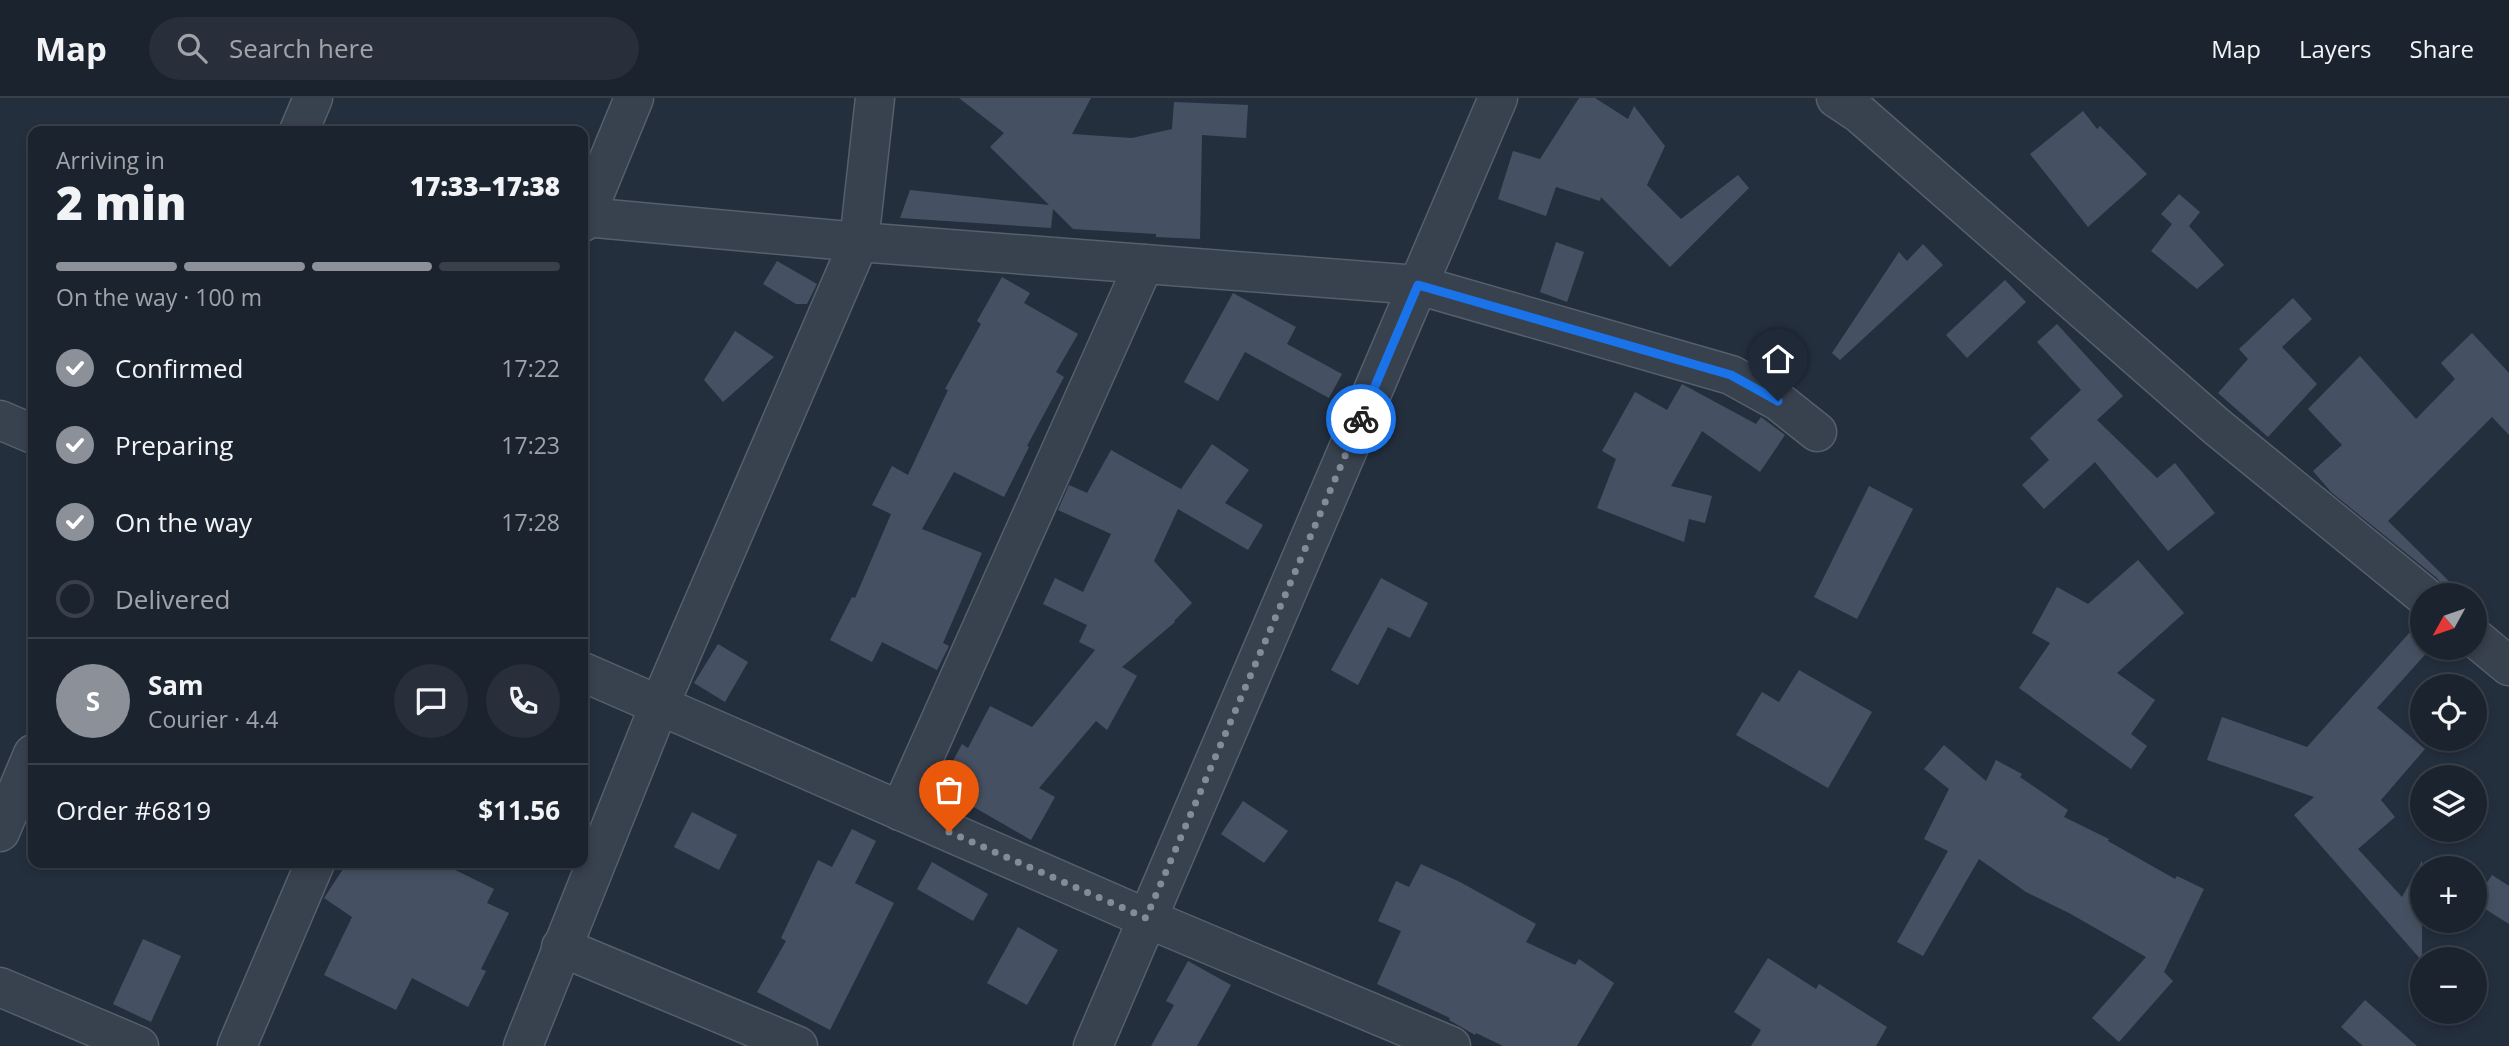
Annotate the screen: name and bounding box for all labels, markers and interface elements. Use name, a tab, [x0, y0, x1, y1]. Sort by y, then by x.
search box	[149, 17, 639, 80]
text: Map	[35, 26, 107, 71]
icon: search	[173, 29, 211, 67]
text: Search here	[229, 30, 374, 66]
text: Map	[2211, 32, 2261, 65]
text: Layers	[2299, 32, 2372, 65]
text: Share	[2410, 32, 2474, 65]
text: Arriving in	[56, 144, 165, 176]
text: 17:33–17:38	[410, 168, 560, 204]
text: 2 min	[56, 171, 187, 233]
text: On the way · 100 m	[56, 281, 262, 313]
pin	[1748, 329, 1808, 401]
icon: home	[1759, 340, 1797, 378]
icon: check	[56, 349, 94, 387]
text: Confirmed	[115, 350, 243, 386]
text: 17:22	[501, 352, 560, 384]
courier	[1326, 384, 1396, 454]
icon: bike	[1342, 400, 1380, 438]
icon: check	[56, 426, 94, 464]
text: Preparing	[115, 427, 233, 463]
text: 17:23	[501, 429, 560, 461]
icon: check	[56, 503, 94, 541]
text: On the way	[115, 504, 252, 540]
text: 17:28	[501, 506, 560, 538]
text: Delivered	[115, 581, 230, 617]
north arrow	[2410, 583, 2487, 660]
map controls	[2410, 583, 2487, 1024]
button: chat	[394, 664, 468, 738]
button: phone	[486, 664, 560, 738]
text: Sam	[148, 667, 204, 703]
button: locate	[2410, 674, 2487, 751]
text: S	[86, 683, 100, 719]
text: Courier · 4.4	[148, 703, 278, 735]
pin	[919, 760, 979, 832]
button: layers	[2410, 765, 2487, 842]
icon: bag	[930, 771, 968, 809]
text: Order #6819	[56, 792, 211, 828]
text: $11.56	[478, 792, 560, 828]
button: +	[2410, 856, 2487, 933]
button: −	[2410, 947, 2487, 1024]

